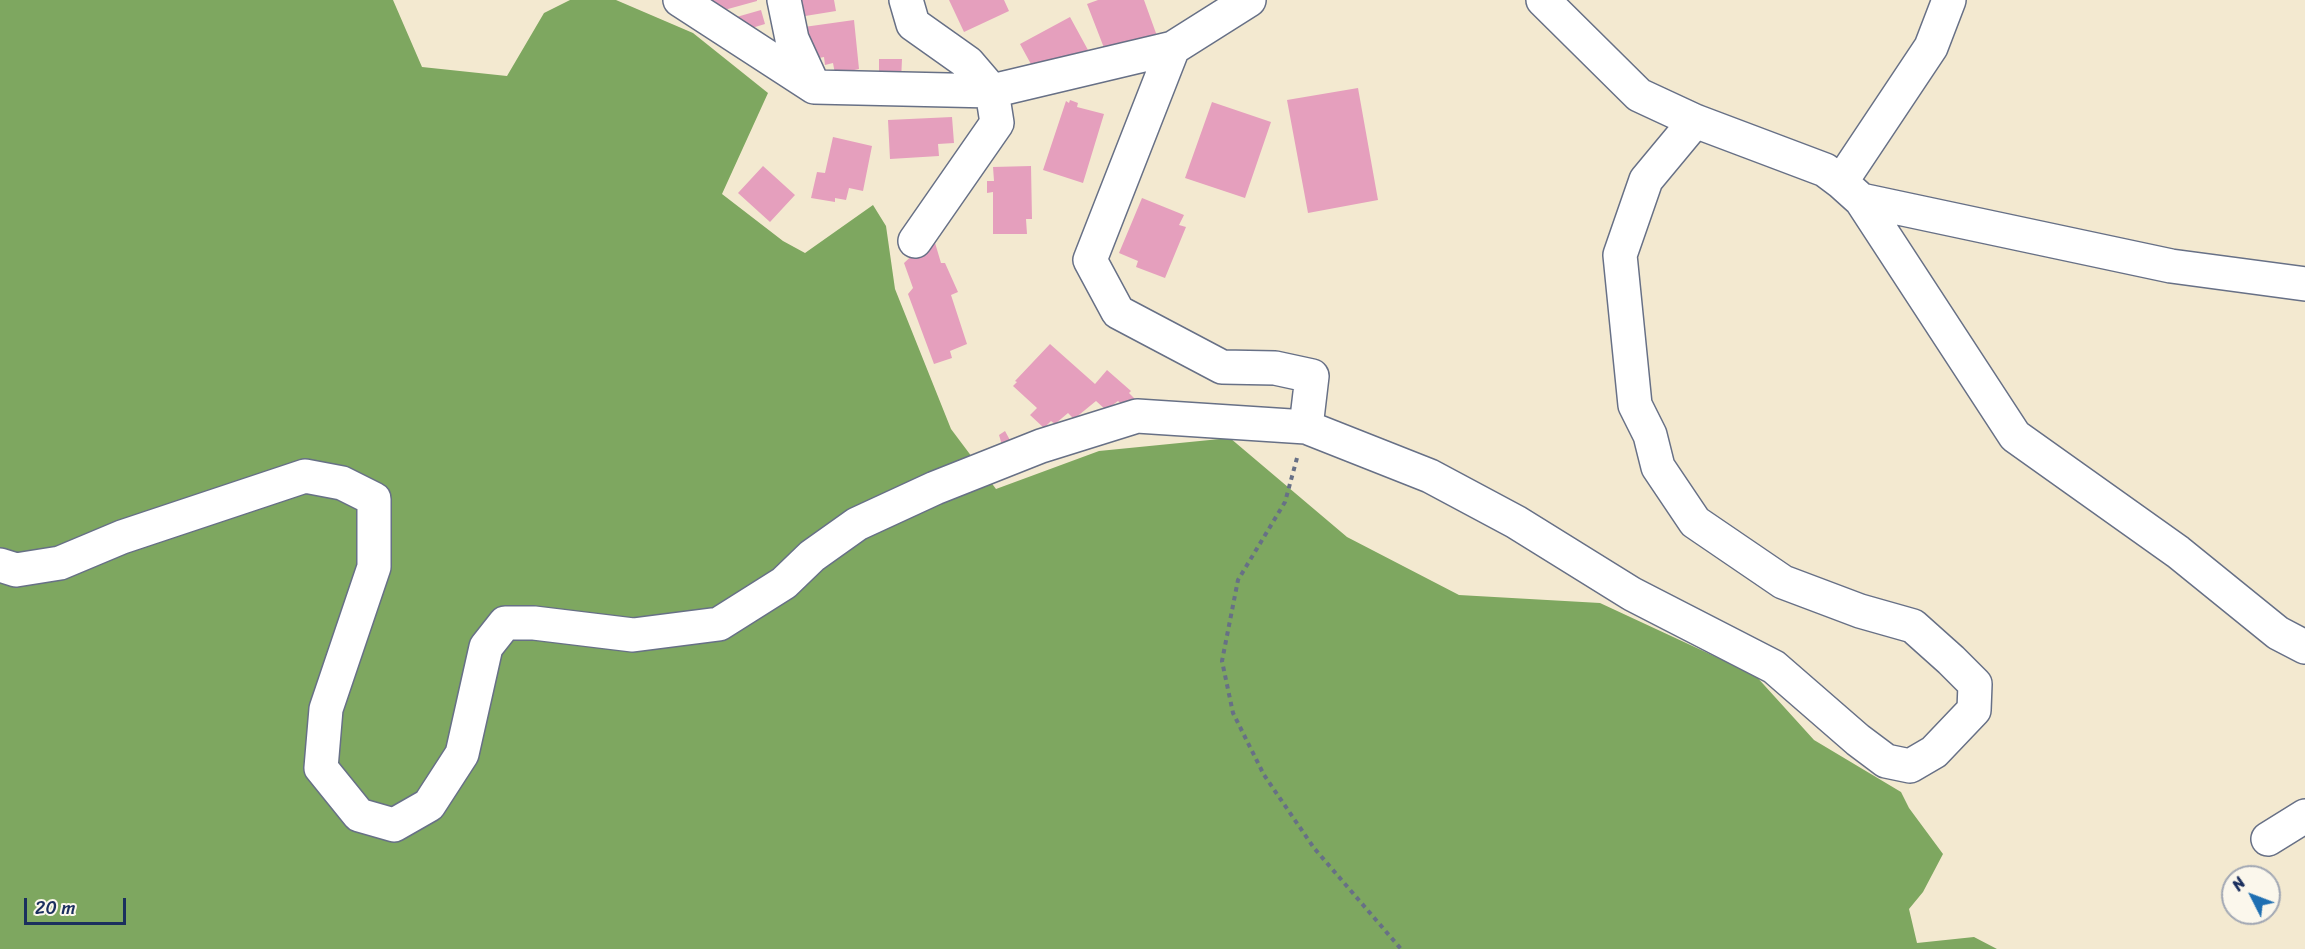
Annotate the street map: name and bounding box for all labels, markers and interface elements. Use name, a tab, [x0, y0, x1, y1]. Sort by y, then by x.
north arrow	[2221, 865, 2281, 925]
text: N	[2224, 870, 2253, 898]
scale bar	[27, 886, 129, 924]
text: 20 m	[35, 892, 75, 924]

